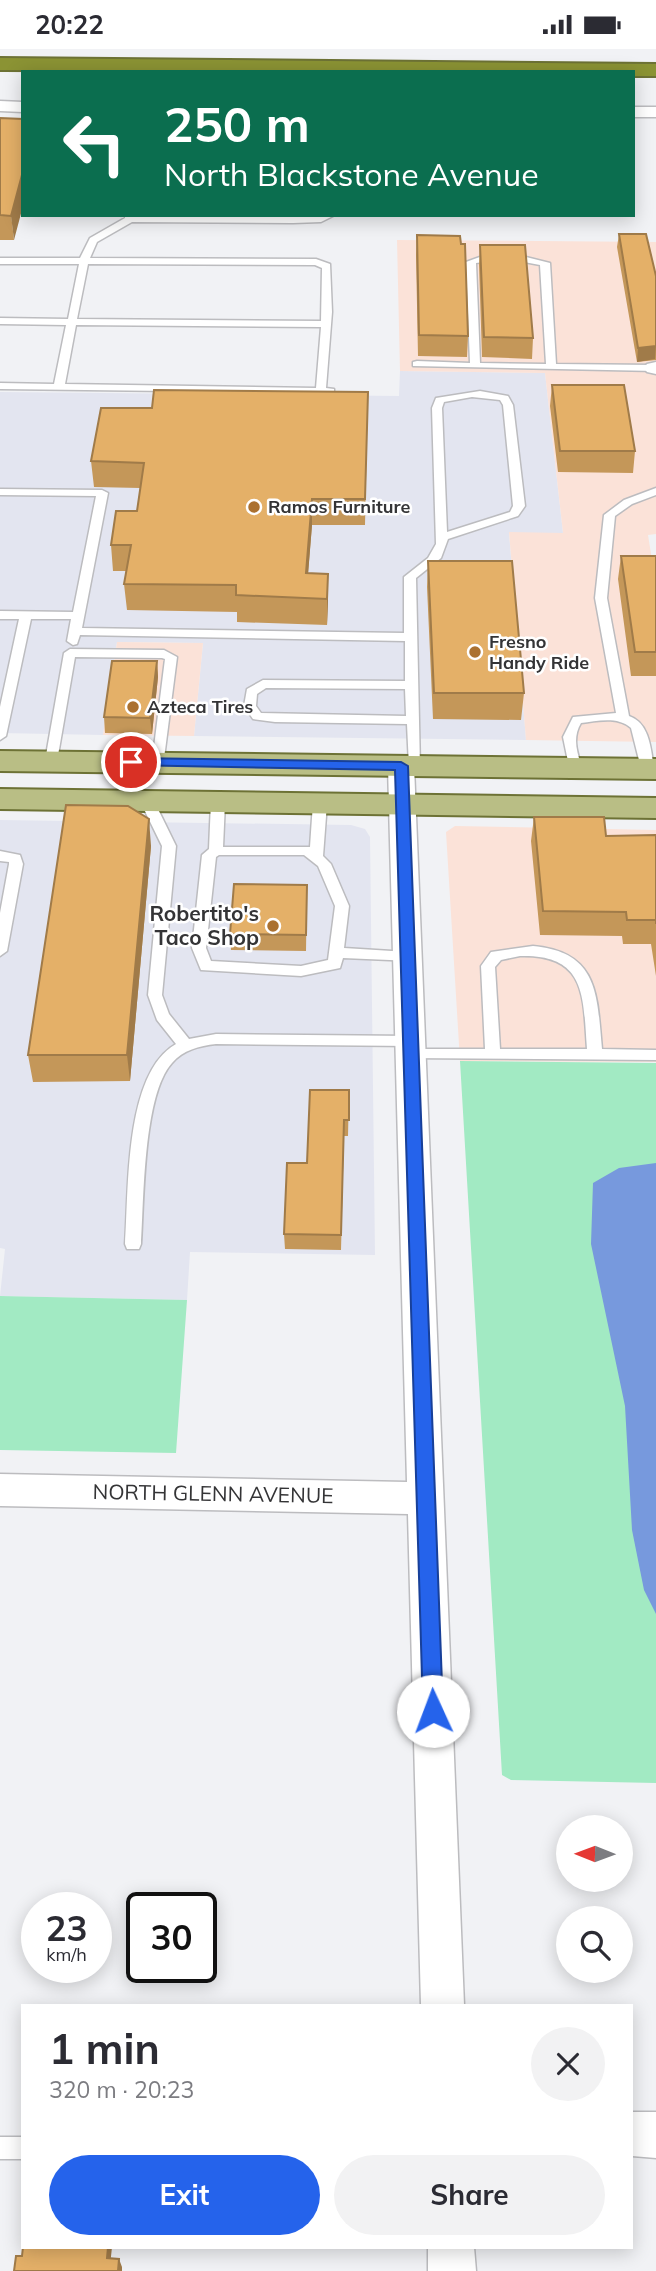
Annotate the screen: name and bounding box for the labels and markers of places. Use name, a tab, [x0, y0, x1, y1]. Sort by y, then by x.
place label: Ramos Furniture	[268, 495, 410, 518]
marker: Ramos Furniture	[246, 499, 262, 515]
place label: Fresno Handy Ride	[489, 630, 589, 674]
marker: Fresno Handy Ride	[467, 644, 483, 660]
place label: Azteca Tires	[147, 695, 253, 718]
marker: Azteca Tires	[125, 699, 141, 715]
pin	[101, 732, 161, 792]
place label: Robertito's Taco Shop	[149, 900, 259, 950]
marker: Robertito's Taco Shop	[265, 918, 281, 934]

